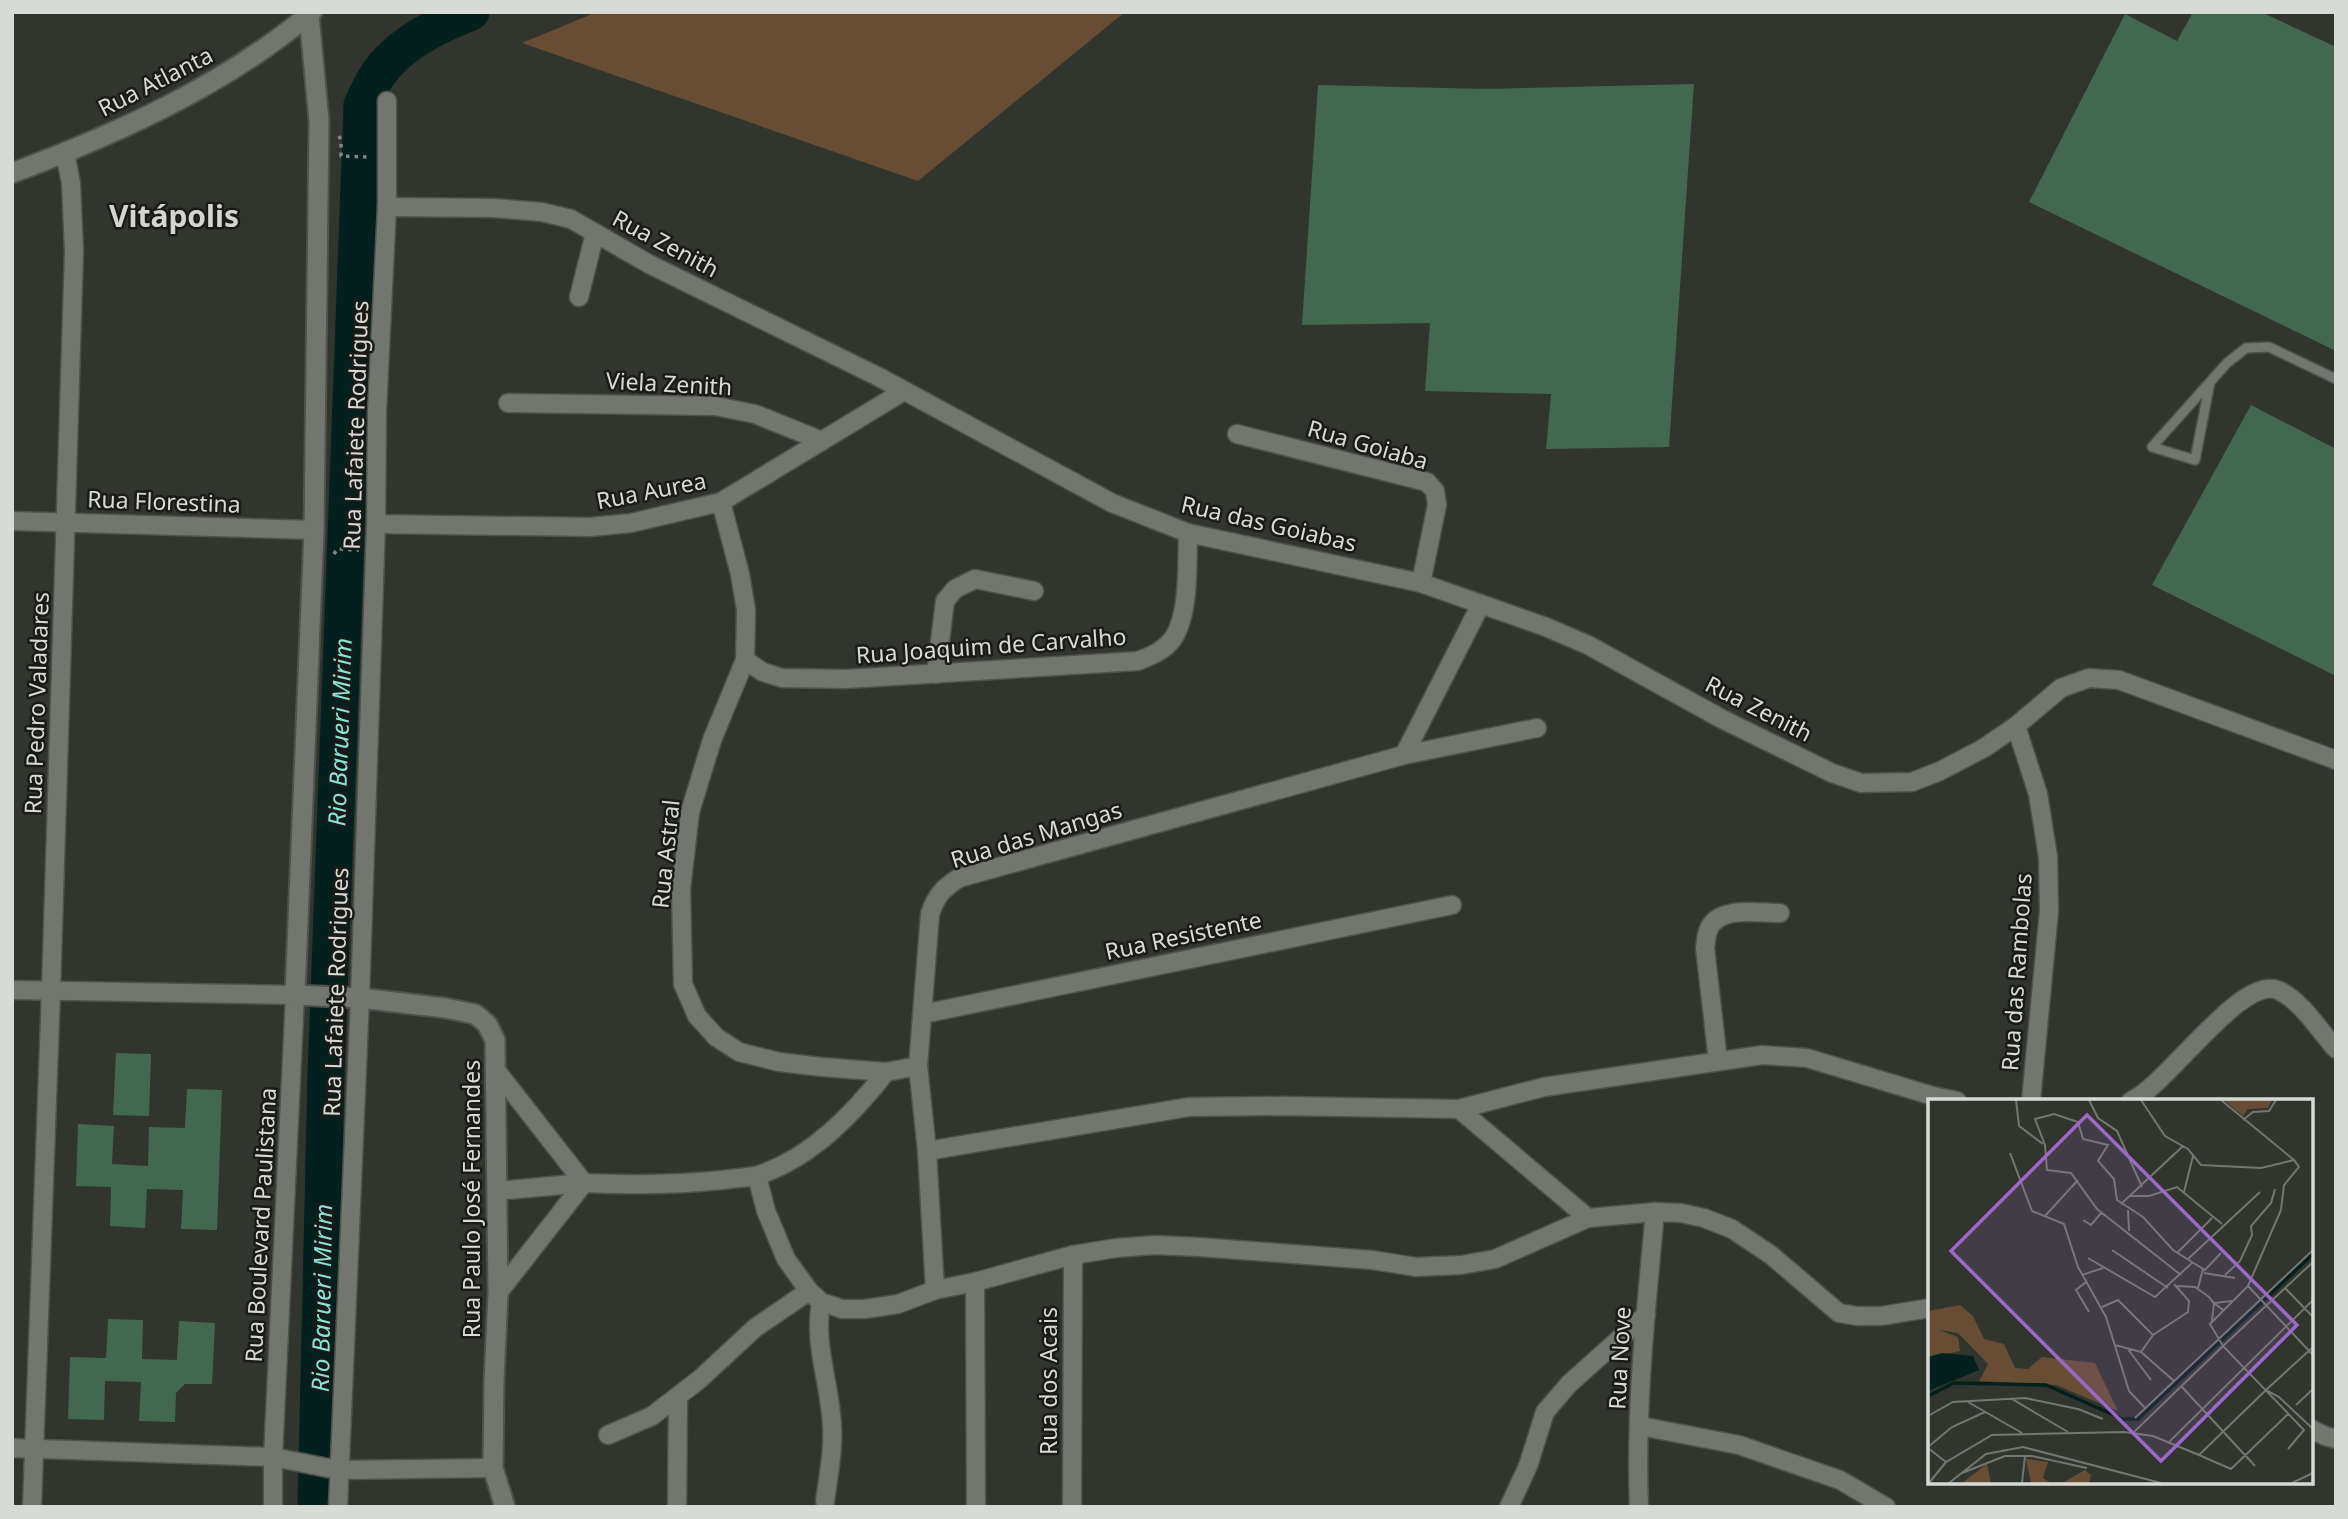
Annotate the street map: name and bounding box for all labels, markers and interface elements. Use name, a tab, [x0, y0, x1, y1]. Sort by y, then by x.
street label: Rua Atlanta	[92, 38, 218, 124]
district label: Vitápolis	[109, 195, 239, 236]
street label: Rua Zenith	[607, 202, 725, 284]
street label: Rua Lafaiete Rodrigues	[335, 300, 375, 550]
street label: Viela Zenith	[605, 364, 733, 402]
street label: Rua Goiaba	[1304, 412, 1432, 476]
street label: Rua Aurea	[593, 464, 709, 516]
street label: Rua Florestina	[87, 482, 241, 520]
street label: Rua das Goiabas	[1178, 487, 1360, 559]
street label: Rua Pedro Valadares	[16, 591, 56, 815]
street label: Rua Joaquim de Carvalho	[855, 620, 1127, 670]
water label: Rio Barueri Mirim	[319, 637, 359, 827]
street label: Rua Zenith	[1700, 667, 1818, 749]
street label: Rua das Mangas	[946, 793, 1126, 875]
street label: Rua Astral	[643, 798, 687, 910]
street label: Rua Lafaiete Rodrigues	[315, 867, 355, 1117]
street label: Rua das Rambolas	[1993, 872, 2039, 1072]
street label: Rua Resistente	[1102, 903, 1264, 967]
street label: Rua Paulo José Fernandes	[455, 1060, 487, 1338]
street label: Rua Boulevard Paulistana	[237, 1087, 283, 1363]
inset map	[1928, 1099, 2313, 1484]
water label: Rio Barueri Mirim	[303, 1204, 339, 1392]
street label: Rua Nove	[1600, 1306, 1638, 1410]
street label: Rua dos Acais	[1032, 1307, 1064, 1455]

